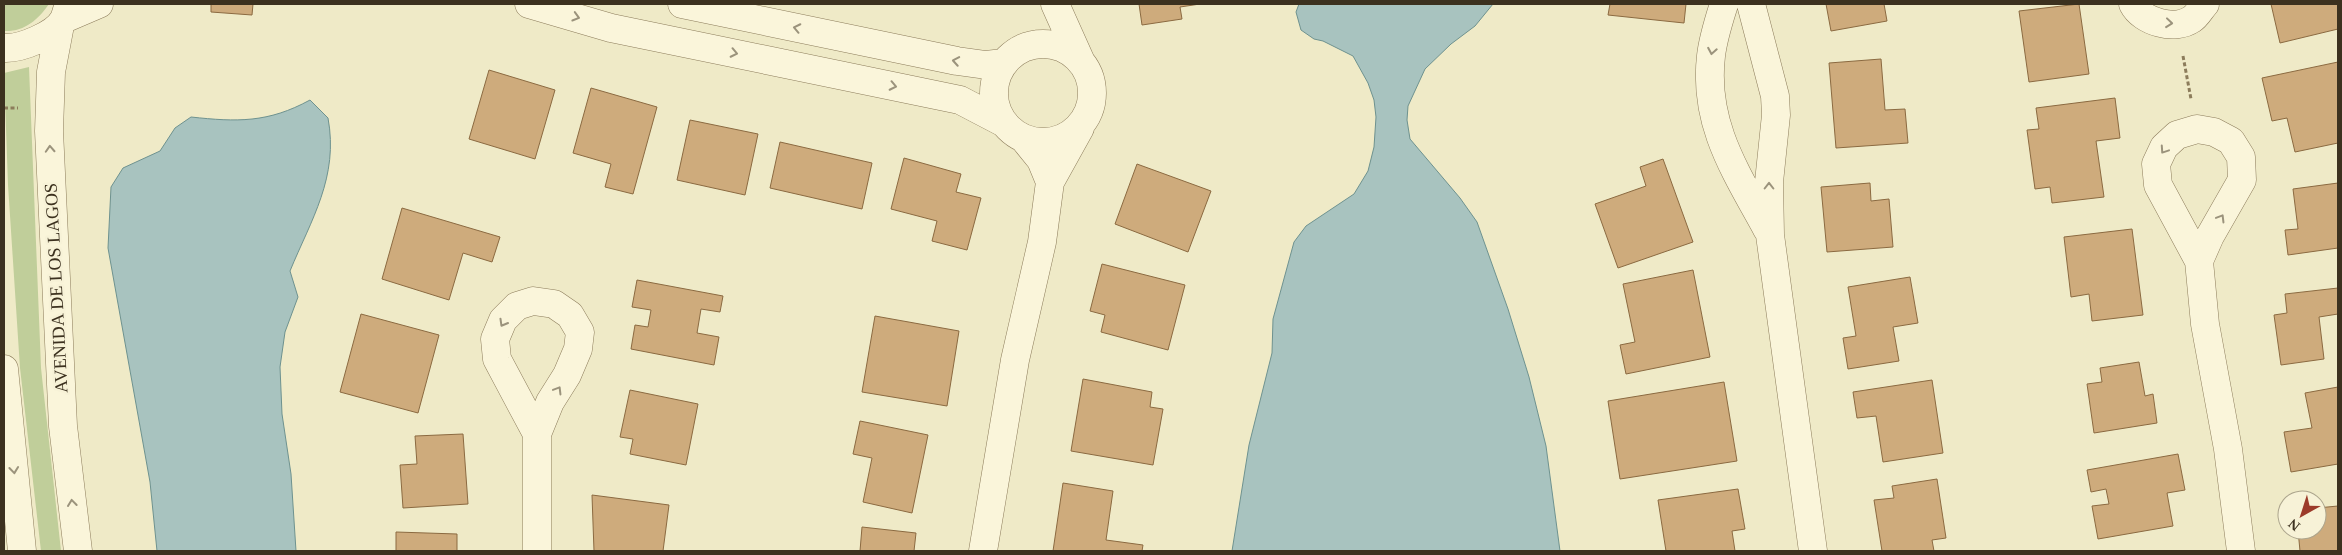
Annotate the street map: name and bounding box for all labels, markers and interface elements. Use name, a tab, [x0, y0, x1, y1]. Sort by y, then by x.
one-way arrow	[571, 12, 579, 22]
one-way arrow	[2166, 18, 2174, 29]
one-way arrow	[792, 23, 801, 34]
one-way arrow	[730, 47, 739, 58]
one-way arrow	[1707, 47, 1718, 55]
one-way arrow	[952, 56, 960, 66]
one-way arrow	[889, 81, 898, 91]
one-way arrow	[44, 144, 55, 152]
one-way arrow	[2161, 145, 2171, 154]
one-way arrow	[1764, 182, 1774, 190]
street label: AVENIDA DE LOS LAGOS	[41, 183, 71, 393]
one-way arrow	[2214, 214, 2224, 223]
one-way arrow	[499, 318, 509, 327]
one-way arrow	[552, 386, 561, 395]
one-way arrow	[8, 466, 19, 474]
north arrow	[2277, 490, 2327, 540]
one-way arrow	[67, 499, 78, 507]
text: N	[2285, 516, 2303, 534]

